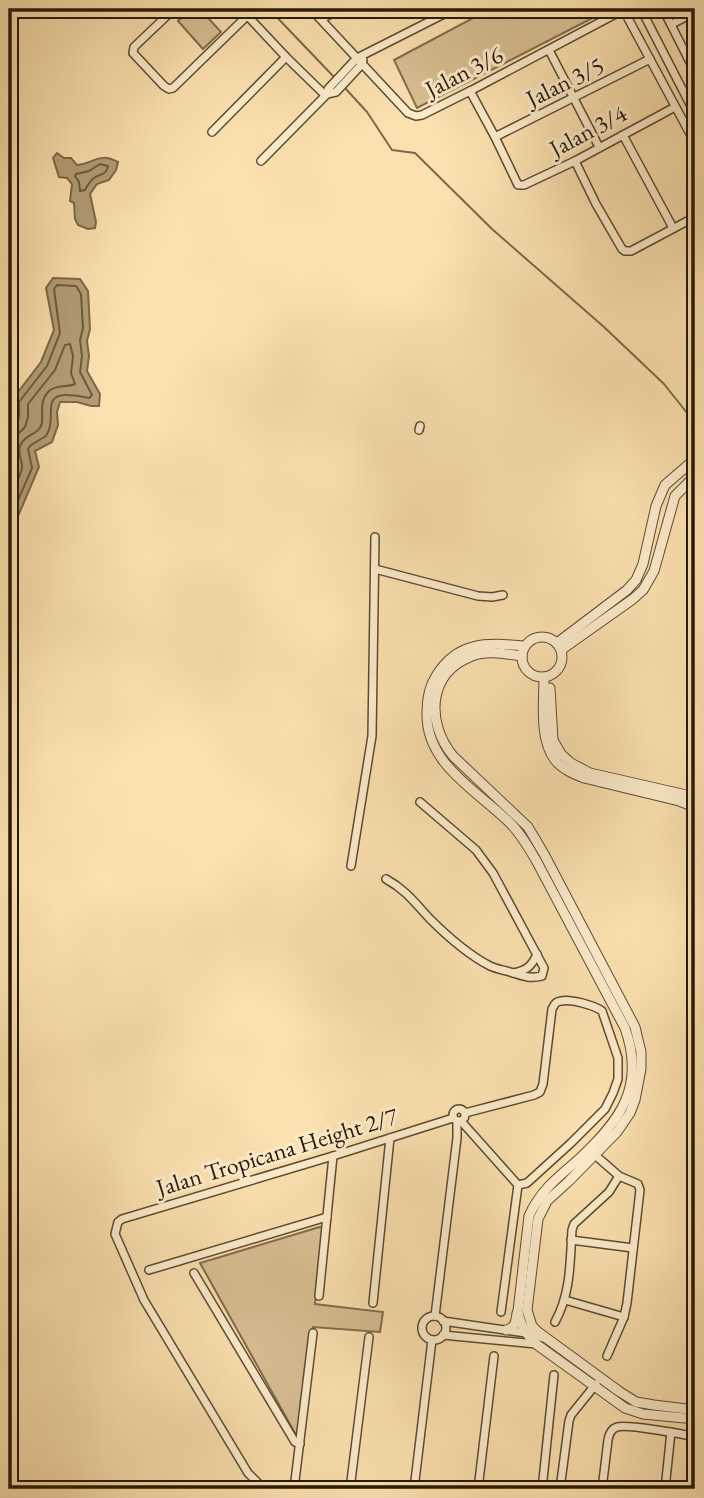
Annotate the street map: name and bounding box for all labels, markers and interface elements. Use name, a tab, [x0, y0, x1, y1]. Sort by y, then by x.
street label: Jalan 3/6	[418, 39, 508, 105]
street label: Jalan 3/5	[519, 49, 609, 115]
street label: Jalan 3/4	[542, 97, 632, 165]
street label: Jalan Tropicana Height 2/7	[150, 1100, 402, 1204]

